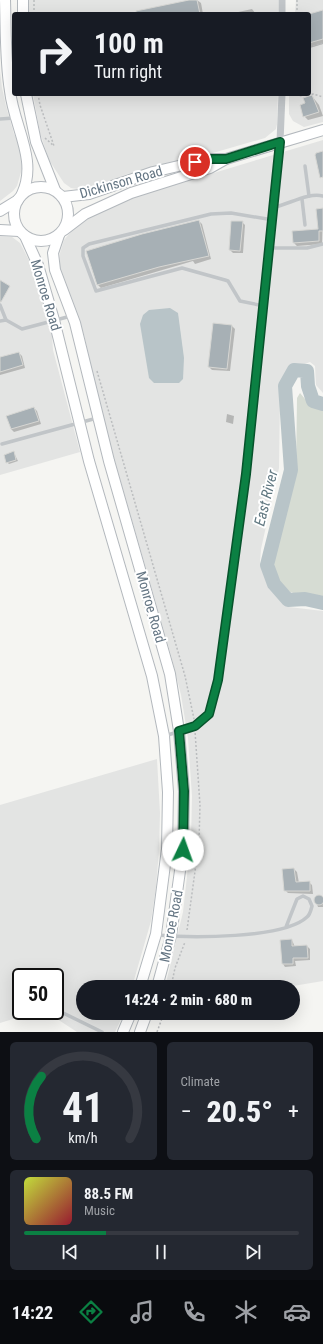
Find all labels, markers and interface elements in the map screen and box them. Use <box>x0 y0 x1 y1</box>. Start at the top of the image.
text: 100 m <box>94 27 164 60</box>
icon: right <box>28 28 80 80</box>
text: Turn right <box>94 61 162 82</box>
pin <box>178 145 212 179</box>
icon: arrive <box>184 151 206 173</box>
street label: Dickinson Road <box>78 163 164 201</box>
street label: Monroe Road <box>28 258 64 332</box>
water label: East River <box>250 468 282 528</box>
street label: Monroe Road <box>133 569 169 645</box>
position arrow <box>162 829 204 871</box>
street label: Monroe Road <box>156 888 186 964</box>
speed limit sign: 50 <box>12 968 64 1020</box>
text: 14:24 · 2 min · 680 m <box>124 991 252 1009</box>
text: Climate <box>181 1074 220 1089</box>
text: 41 <box>62 1083 104 1132</box>
text: 20.5° <box>207 1094 273 1129</box>
text: − <box>181 1099 192 1124</box>
text: + <box>288 1099 299 1124</box>
text: km/h <box>69 1130 98 1146</box>
text: 88.5 FM <box>84 1185 133 1203</box>
text: Music <box>84 1203 115 1218</box>
icon: previous <box>59 1241 81 1263</box>
icon: pause <box>150 1241 172 1263</box>
icon: next <box>242 1241 264 1263</box>
icon: directions <box>77 1298 105 1326</box>
icon: music <box>128 1298 156 1326</box>
icon: phone <box>180 1298 208 1326</box>
icon: climate <box>232 1298 260 1326</box>
icon: car <box>283 1298 311 1326</box>
text: 14:22 <box>12 1302 53 1323</box>

